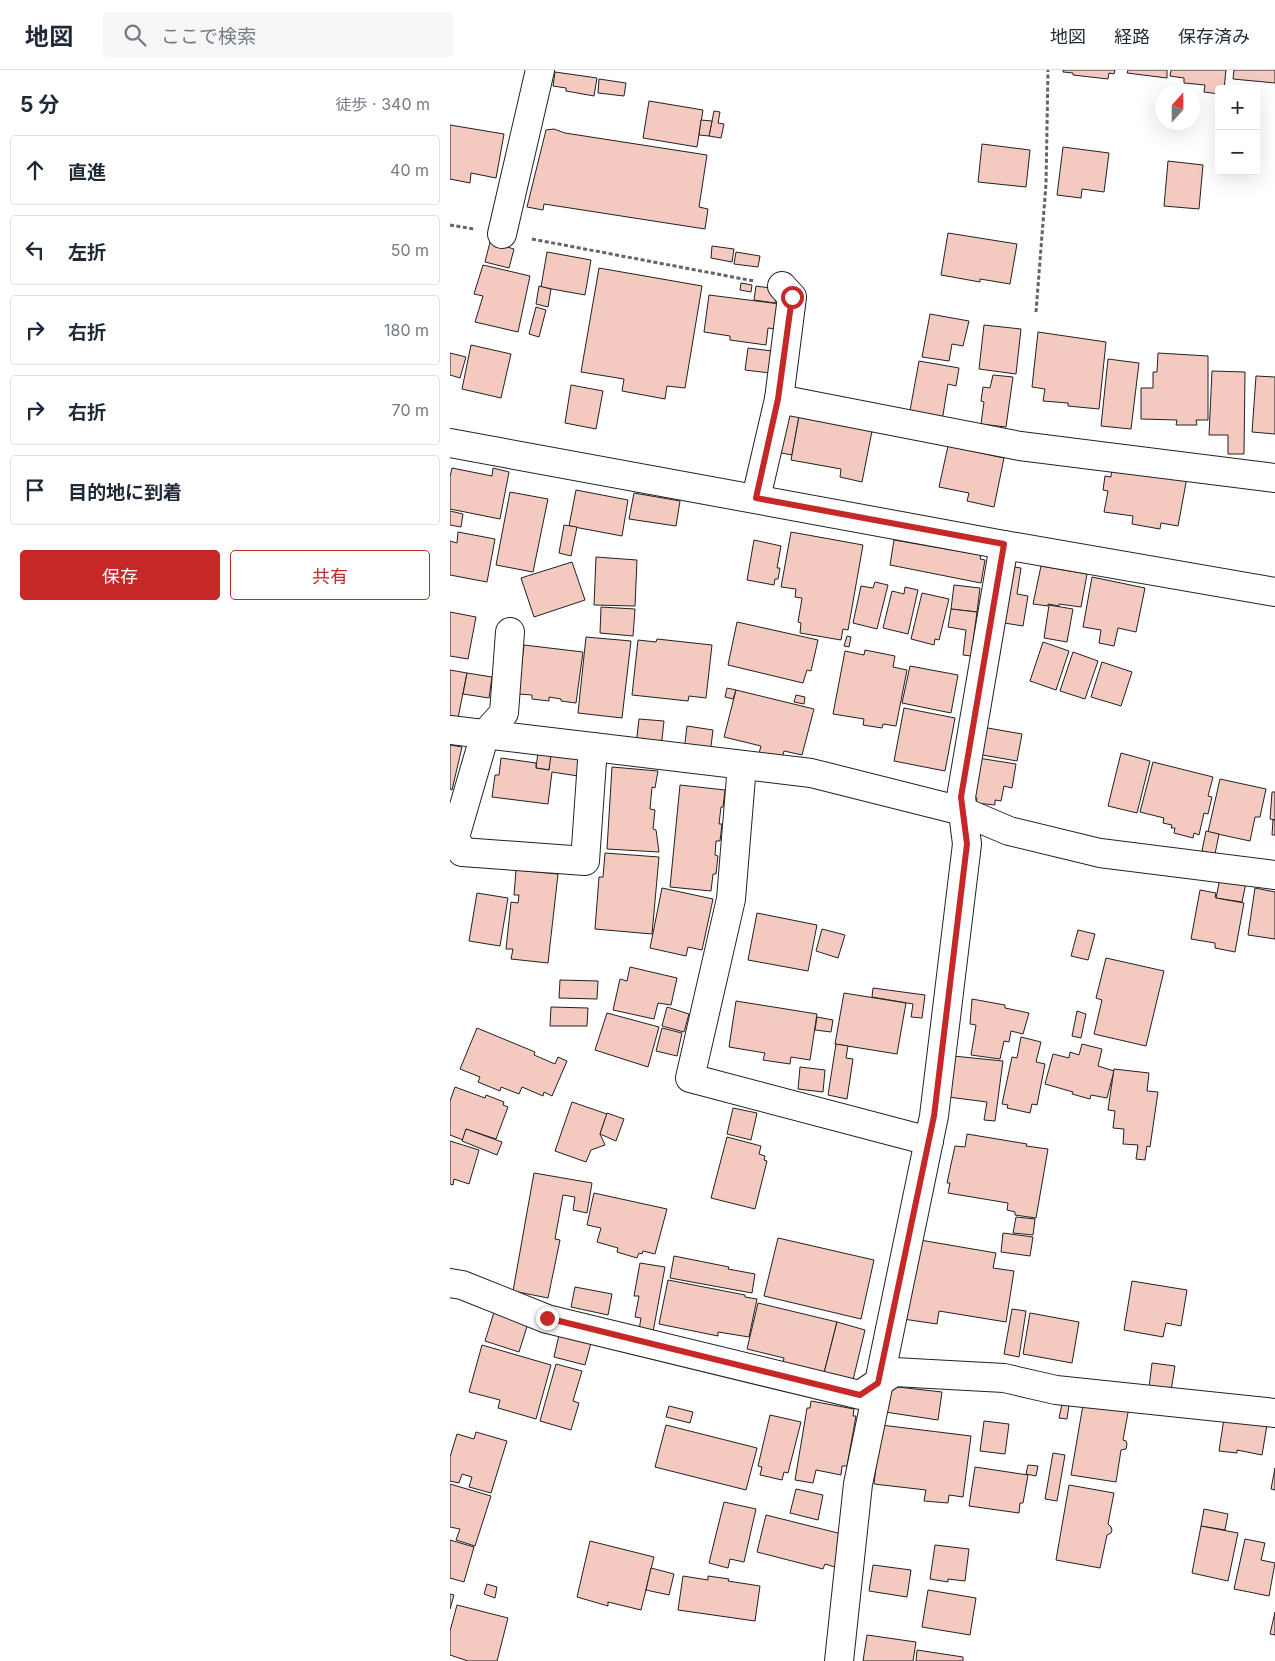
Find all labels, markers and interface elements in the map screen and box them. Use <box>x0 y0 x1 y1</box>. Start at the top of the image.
search box <box>103 12 453 57</box>
icon: search <box>121 21 149 49</box>
text: 地図 <box>25 22 73 51</box>
text: ここで検索 <box>161 25 256 48</box>
text: 地図 <box>1050 26 1086 47</box>
text: 経路 <box>1114 26 1150 47</box>
text: 保存済み <box>1178 26 1250 47</box>
north arrow <box>1155 85 1200 130</box>
map controls <box>1215 85 1260 175</box>
button: + <box>1215 85 1260 130</box>
text: 5 分 <box>20 92 59 117</box>
text: 徒歩 · 340 m <box>336 94 430 114</box>
button: − <box>1215 130 1260 175</box>
icon: ahead <box>21 156 49 184</box>
text: 40 m <box>390 160 429 180</box>
text: 直進 <box>68 161 106 184</box>
icon: left <box>21 236 49 264</box>
text: 50 m <box>391 240 429 260</box>
text: 左折 <box>68 241 106 264</box>
route start <box>781 286 804 309</box>
icon: right <box>21 316 49 344</box>
text: 180 m <box>384 320 429 340</box>
text: 右折 <box>68 321 106 344</box>
icon: right <box>21 396 49 424</box>
text: 70 m <box>392 400 429 420</box>
text: 右折 <box>68 401 106 424</box>
icon: arrive <box>21 476 49 504</box>
text: 目的地に到着 <box>68 481 182 504</box>
button: 保存 <box>20 550 220 600</box>
button: 共有 <box>230 550 430 600</box>
route end <box>536 1307 559 1330</box>

